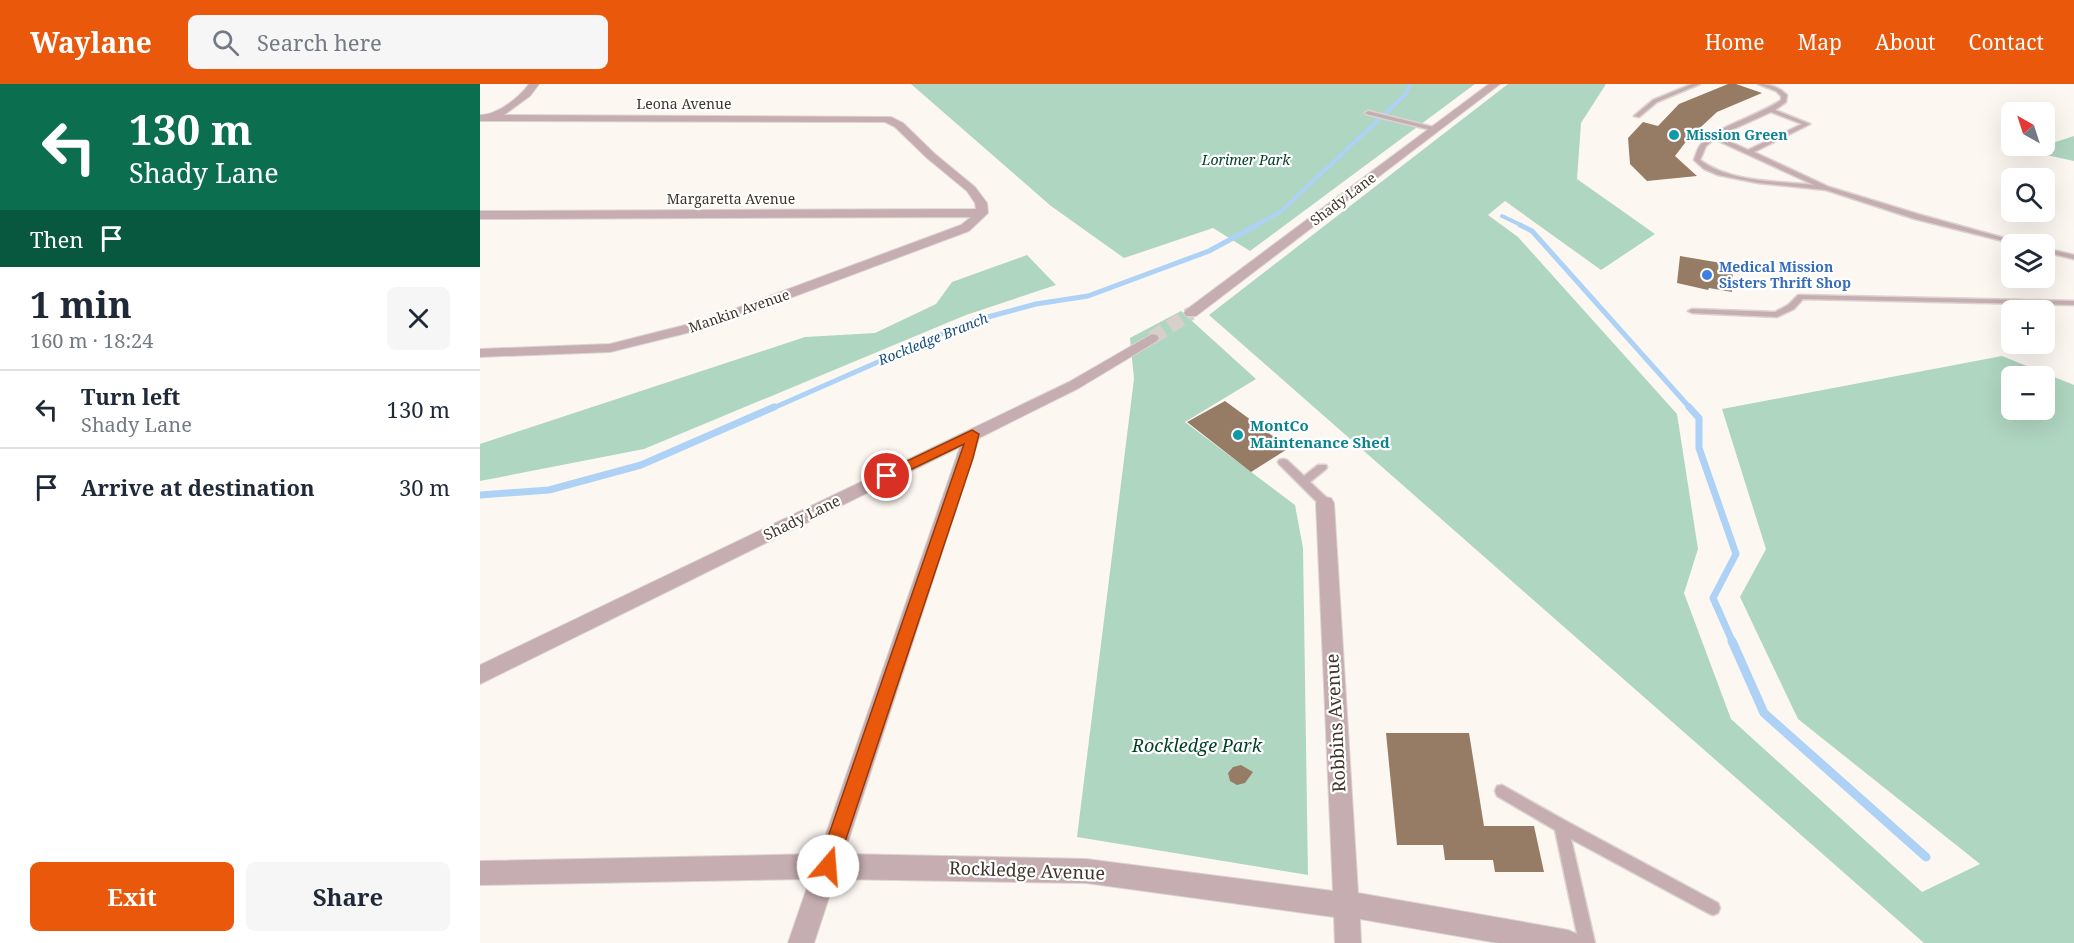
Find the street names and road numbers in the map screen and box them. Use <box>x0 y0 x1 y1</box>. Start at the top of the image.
street label: Leona Avenue <box>637 94 731 113</box>
street label: Shady Lane <box>1306 168 1379 230</box>
street label: Margaretta Avenue <box>667 189 795 208</box>
street label: Mankin Avenue <box>686 284 792 337</box>
street label: Shady Lane <box>760 490 843 544</box>
street label: Robbins Avenue <box>1319 653 1351 793</box>
street label: Rockledge Avenue <box>949 855 1105 885</box>

